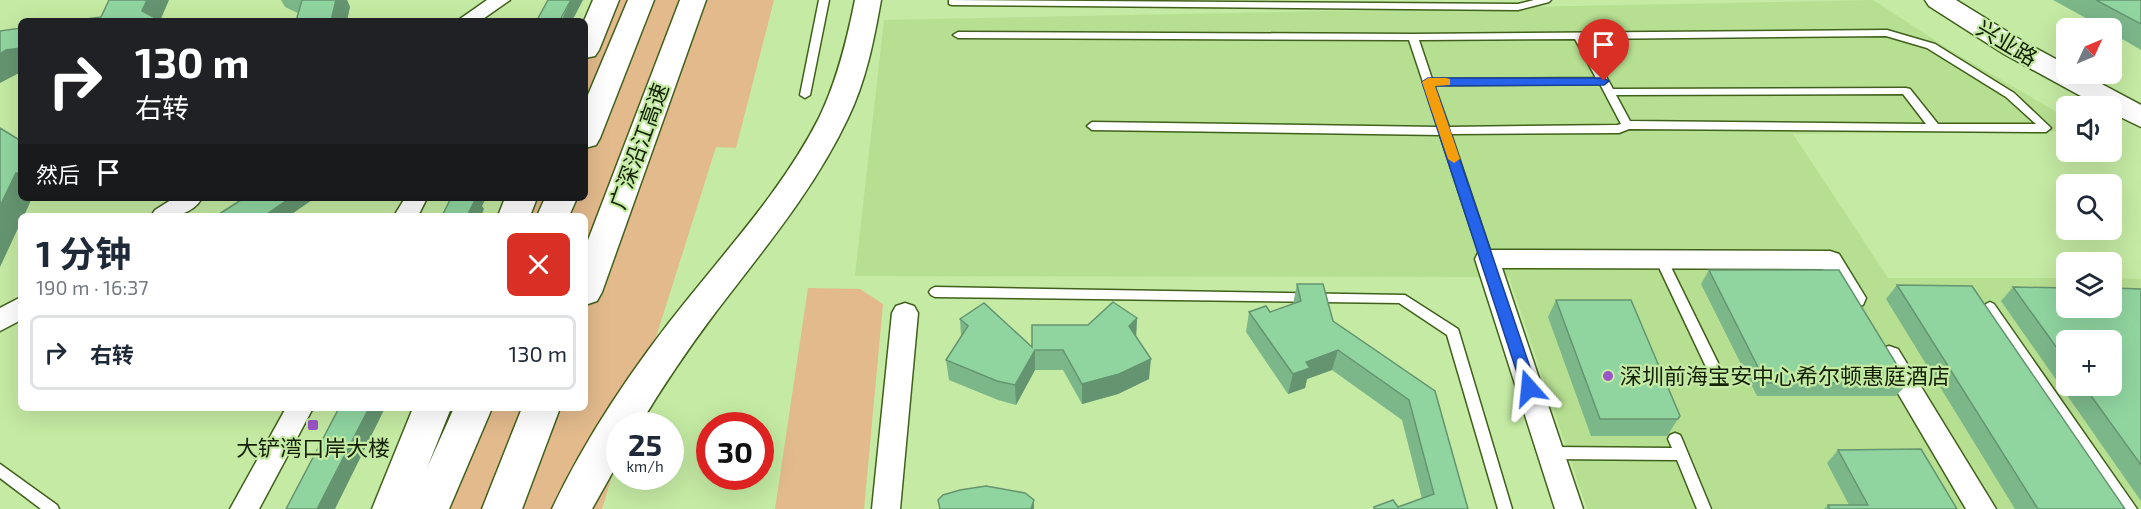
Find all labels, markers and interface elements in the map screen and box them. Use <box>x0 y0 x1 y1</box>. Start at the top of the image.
street label: 兴业路 <box>1973 14 2043 70</box>
north arrow <box>2056 18 2122 84</box>
map controls <box>2056 18 2122 396</box>
pin <box>1578 19 1629 81</box>
icon: arrive <box>1587 28 1620 61</box>
text: 130 m <box>135 36 250 86</box>
icon: right <box>36 42 114 120</box>
street label: 广深沿江高速 <box>603 79 673 212</box>
text: 右转 <box>135 91 189 123</box>
button: sound <box>2056 96 2122 162</box>
icon: arrive <box>92 156 125 189</box>
text: 然后 <box>36 161 80 187</box>
button: search <box>2056 174 2122 240</box>
text: 1 分钟 <box>36 231 131 274</box>
button: close <box>507 233 570 296</box>
button: layers <box>2056 252 2122 318</box>
text: 190 m · 16:37 <box>36 275 149 299</box>
button: + <box>2056 330 2122 396</box>
icon: right <box>39 336 72 369</box>
text: 130 m <box>509 340 567 366</box>
text: 右转 <box>90 341 134 367</box>
position arrow <box>1497 356 1561 420</box>
place label: 深圳前海宝安中心希尔顿惠庭酒店 <box>1620 362 1950 388</box>
marker: 深圳前海宝安中心希尔顿惠庭酒店 <box>1601 369 1615 383</box>
speed limit sign: 30 <box>696 412 774 490</box>
marker: 大铲湾口岸大楼 <box>306 418 320 432</box>
text: 25 <box>628 426 662 462</box>
place label: 大铲湾口岸大楼 <box>236 434 390 460</box>
text: km/h <box>626 457 664 475</box>

